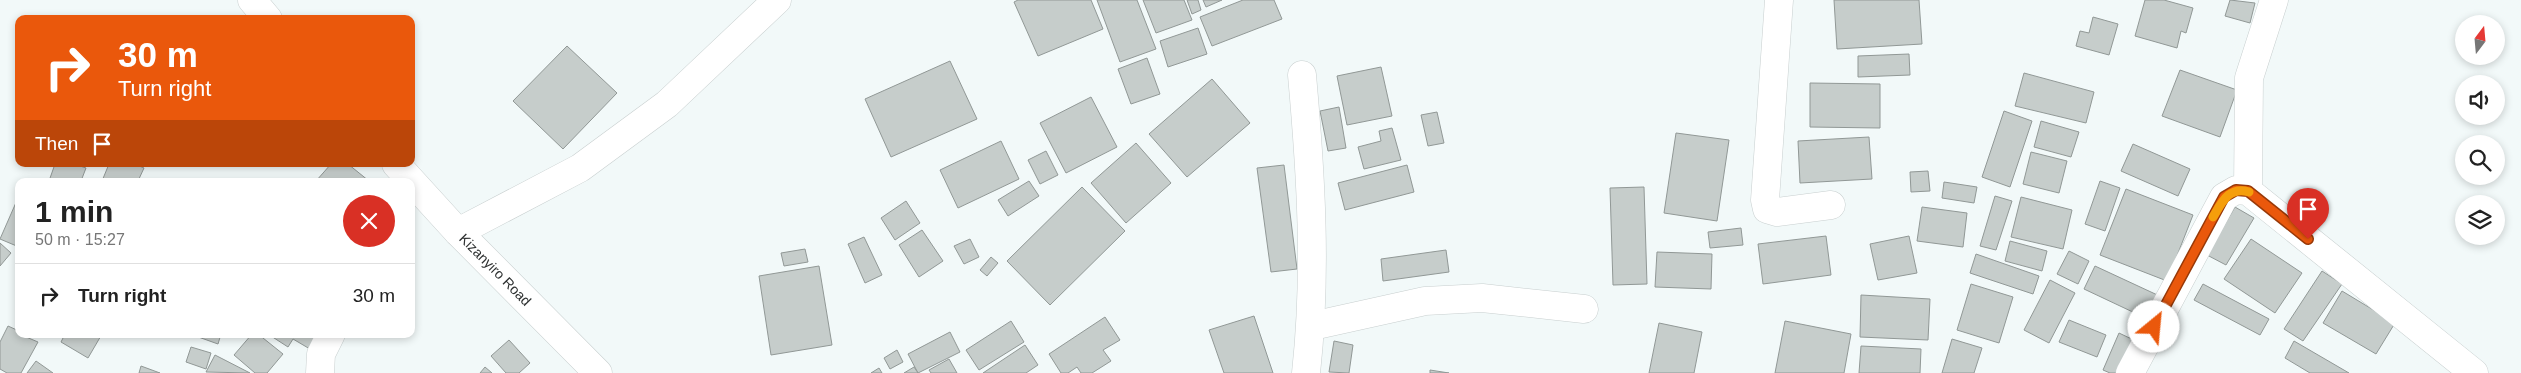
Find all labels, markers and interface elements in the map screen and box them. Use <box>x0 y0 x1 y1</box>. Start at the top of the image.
north arrow <box>2455 15 2505 65</box>
map controls <box>2455 15 2505 245</box>
icon: right <box>35 35 100 100</box>
text: 30 m <box>118 35 198 74</box>
button: sound <box>2455 75 2505 125</box>
text: Turn right <box>118 76 211 101</box>
icon: arrive <box>88 130 116 158</box>
text: Then <box>35 133 78 154</box>
button: search <box>2455 135 2505 185</box>
pin <box>2287 188 2329 239</box>
text: 1 min <box>35 195 113 228</box>
button: close <box>343 195 395 247</box>
icon: arrive <box>2294 195 2322 223</box>
button: layers <box>2455 195 2505 245</box>
street label: Kizanyiro Road <box>456 230 534 309</box>
text: 50 m · 15:27 <box>35 231 125 248</box>
icon: right <box>35 282 63 310</box>
text: Turn right <box>78 285 166 306</box>
text: 30 m <box>353 285 395 306</box>
position arrow <box>2127 300 2179 352</box>

